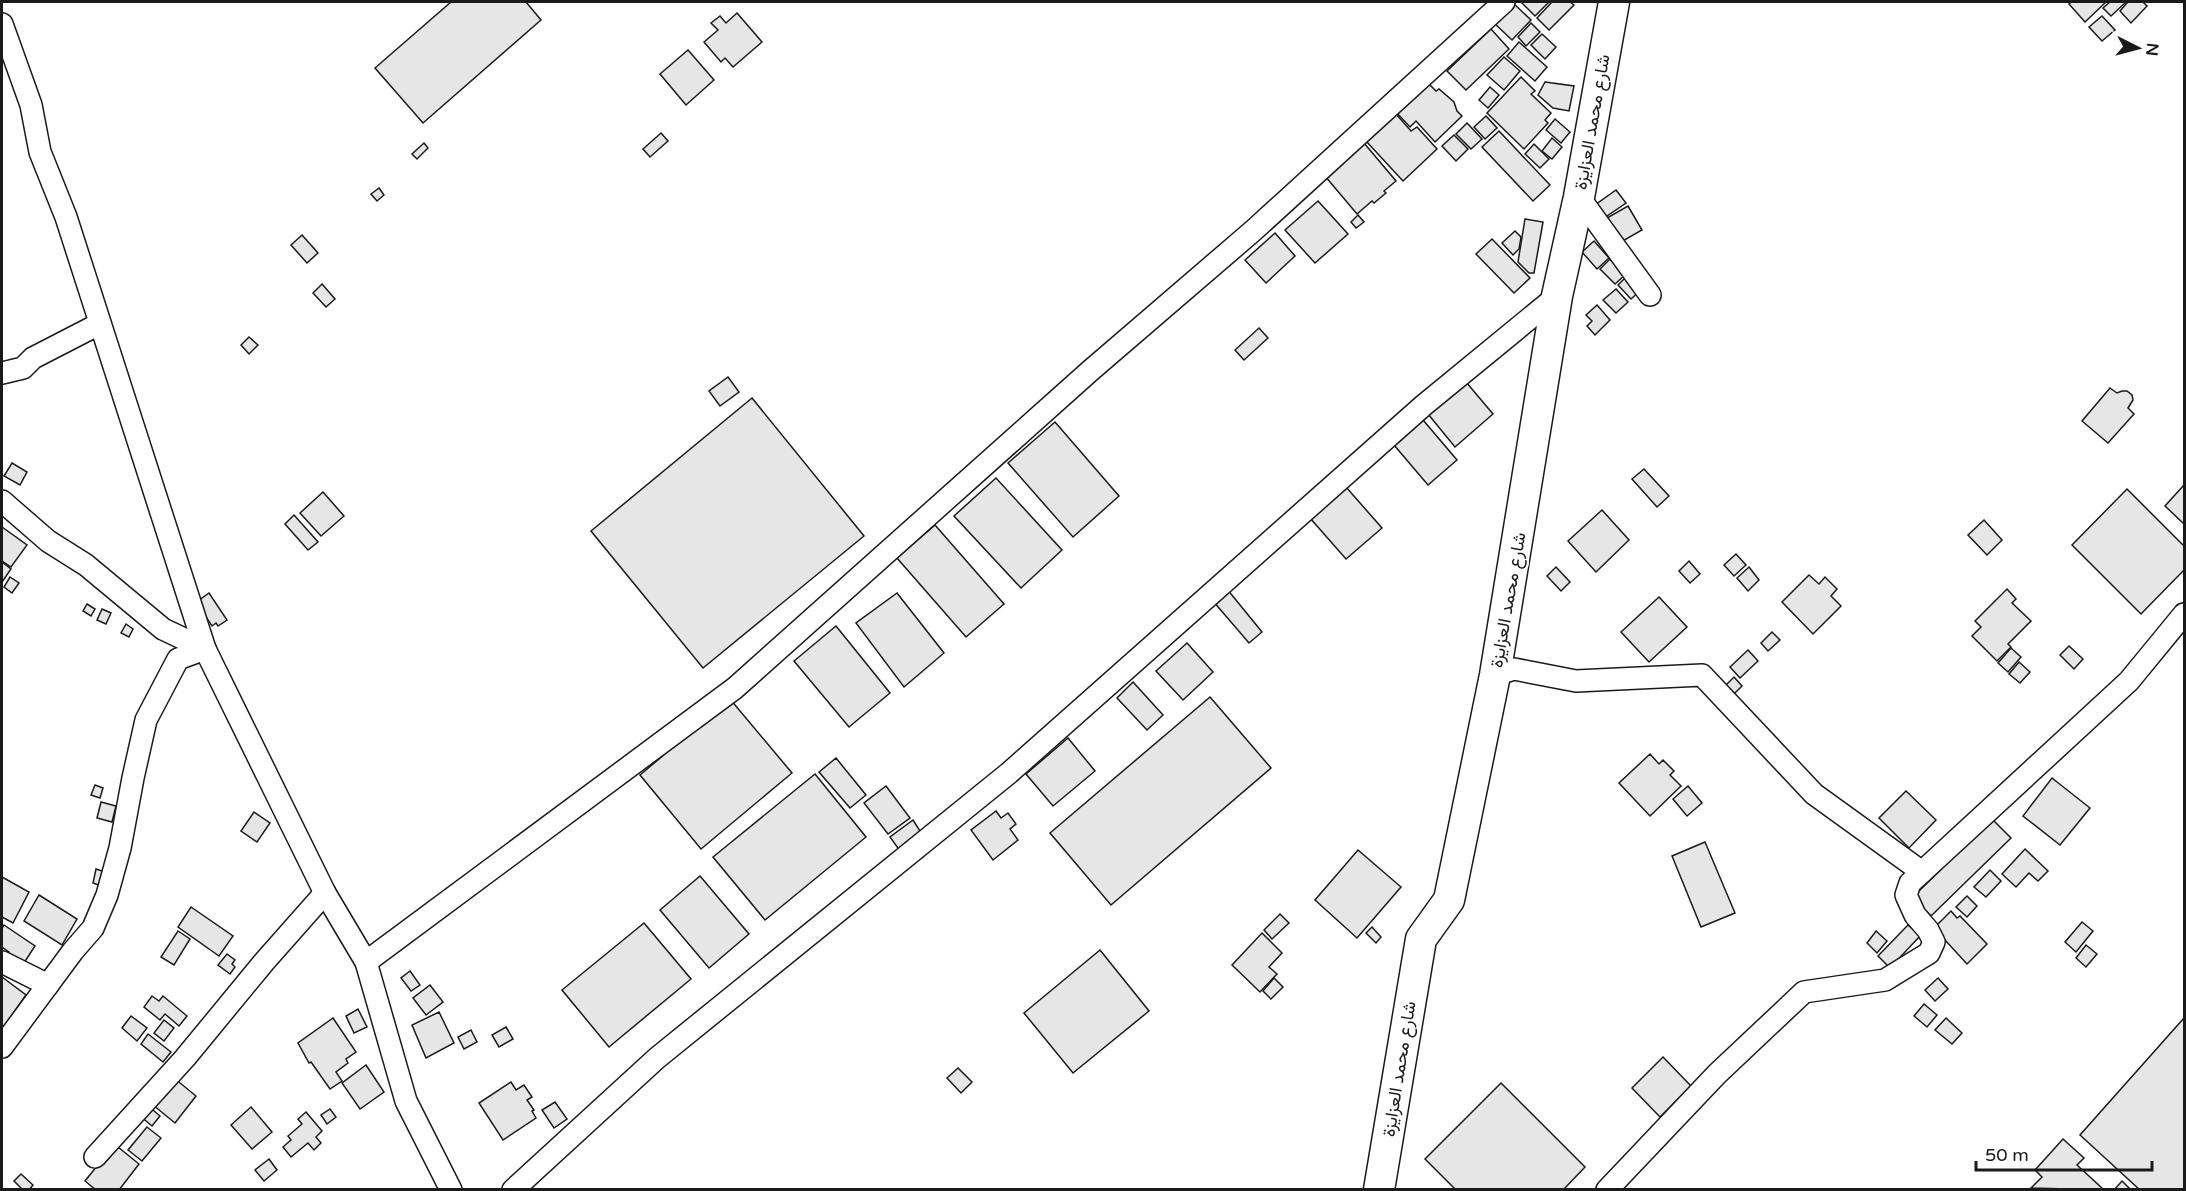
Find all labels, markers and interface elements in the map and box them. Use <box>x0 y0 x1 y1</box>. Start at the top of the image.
north arrow <box>2108 18 2168 78</box>
text: N <box>2141 42 2163 57</box>
street label: شارع محمد العزايزة <box>1569 53 1616 192</box>
street label: شارع محمد العزايزة <box>1485 531 1532 670</box>
street label: شارع محمد العزايزة <box>1377 1000 1422 1139</box>
scale bar <box>1976 1134 2152 1172</box>
text: 50 m <box>1985 1144 2029 1166</box>

